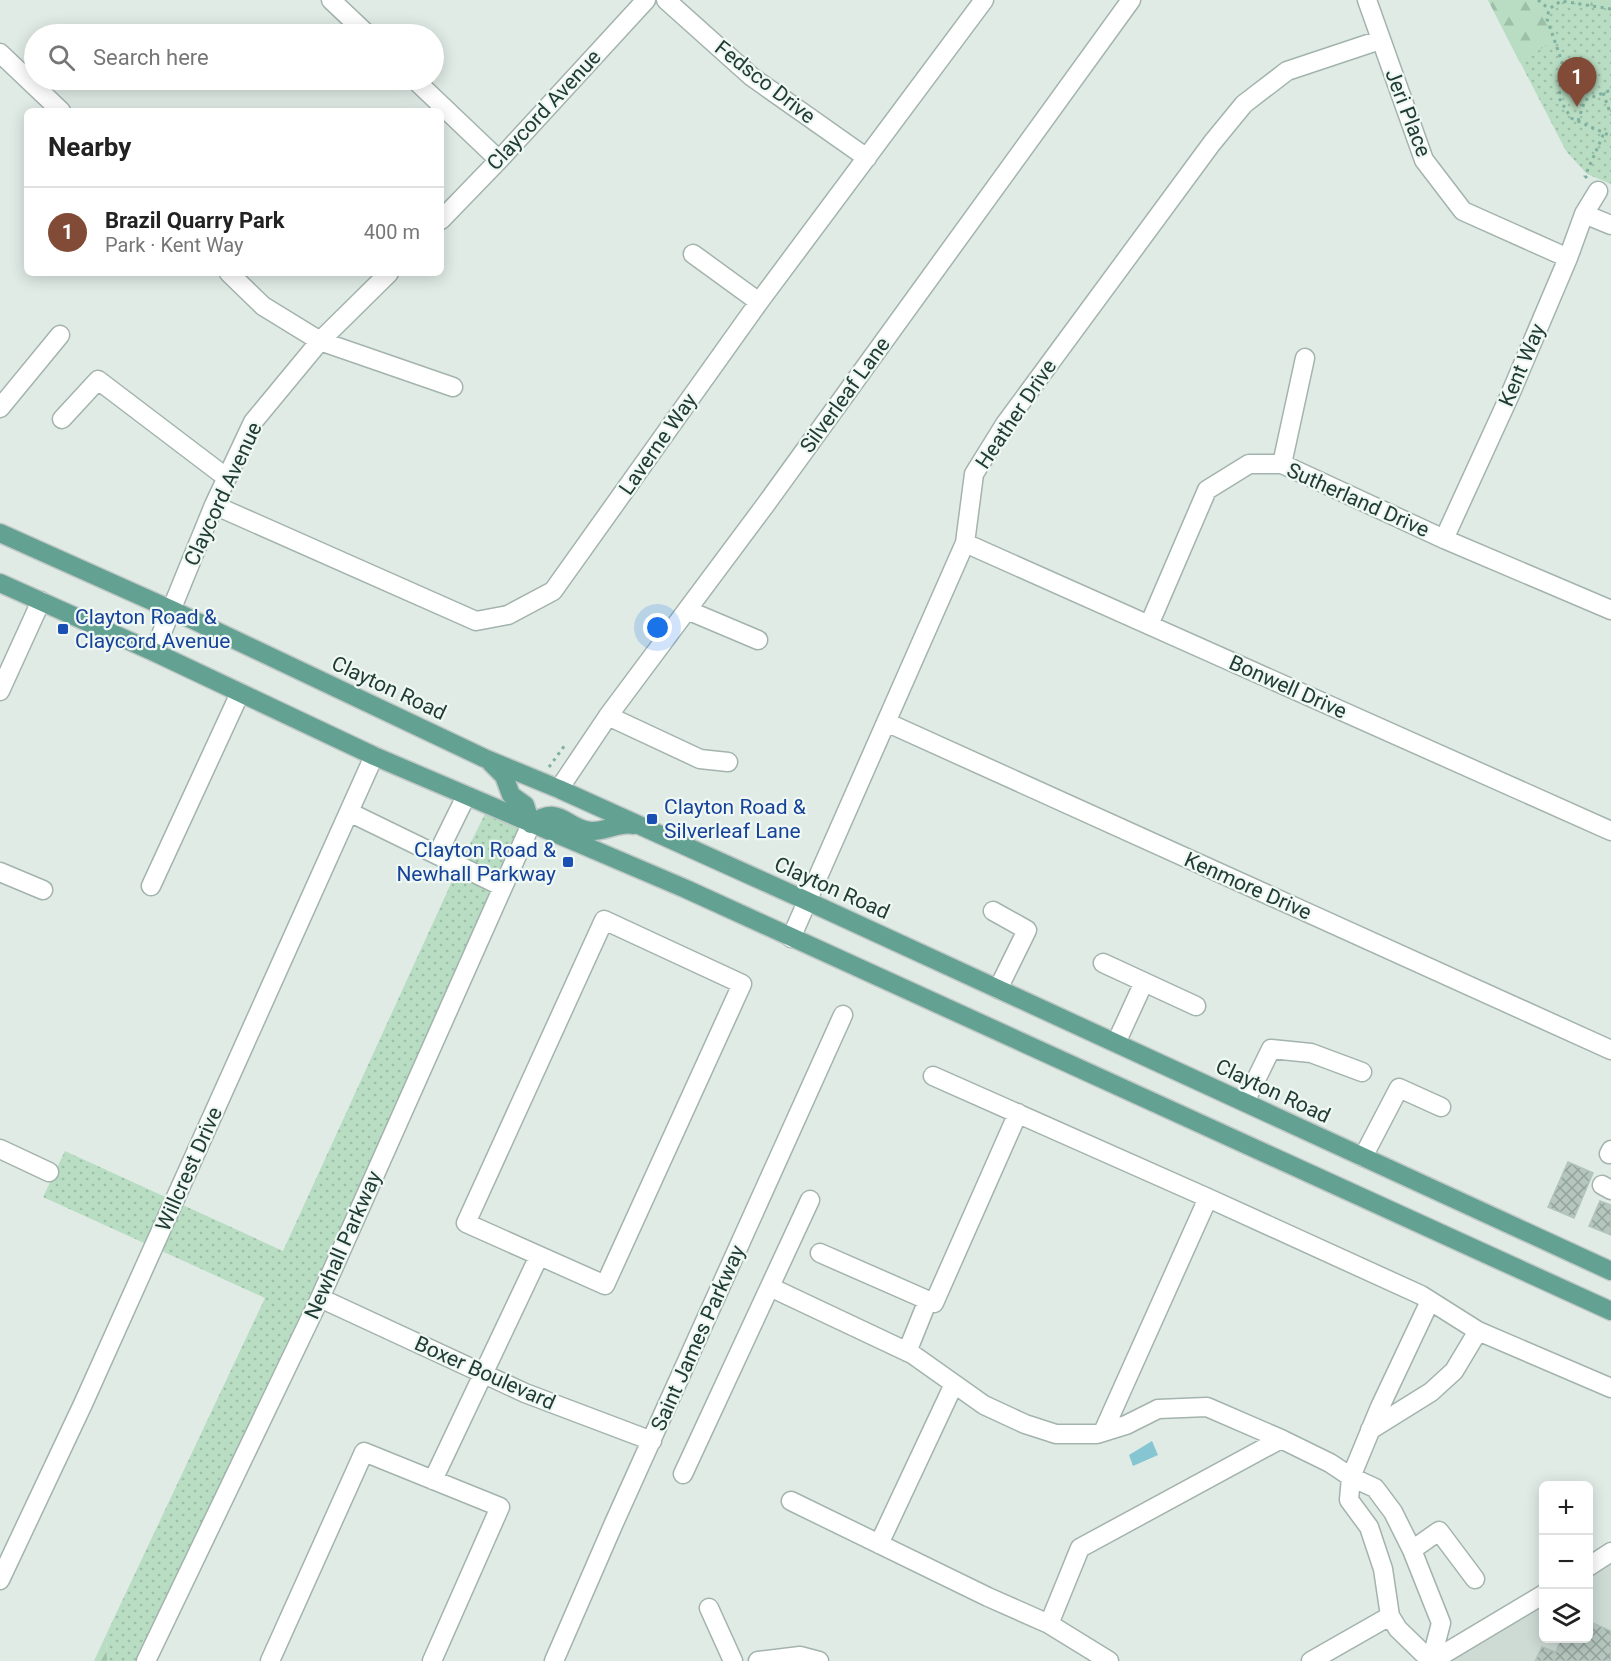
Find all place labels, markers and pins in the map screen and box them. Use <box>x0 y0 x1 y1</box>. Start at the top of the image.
pin: 1 <box>1558 57 1596 107</box>
place label: Clayton Road & Claycord Avenue <box>75 605 230 653</box>
marker: Clayton Road & Claycord Avenue <box>56 622 70 636</box>
place label: Clayton Road & Silverleaf Lane <box>664 795 806 843</box>
marker: Clayton Road & Silverleaf Lane <box>645 812 659 826</box>
place label: Clayton Road & Newhall Parkway <box>396 838 556 886</box>
marker: Clayton Road & Newhall Parkway <box>561 855 575 869</box>

